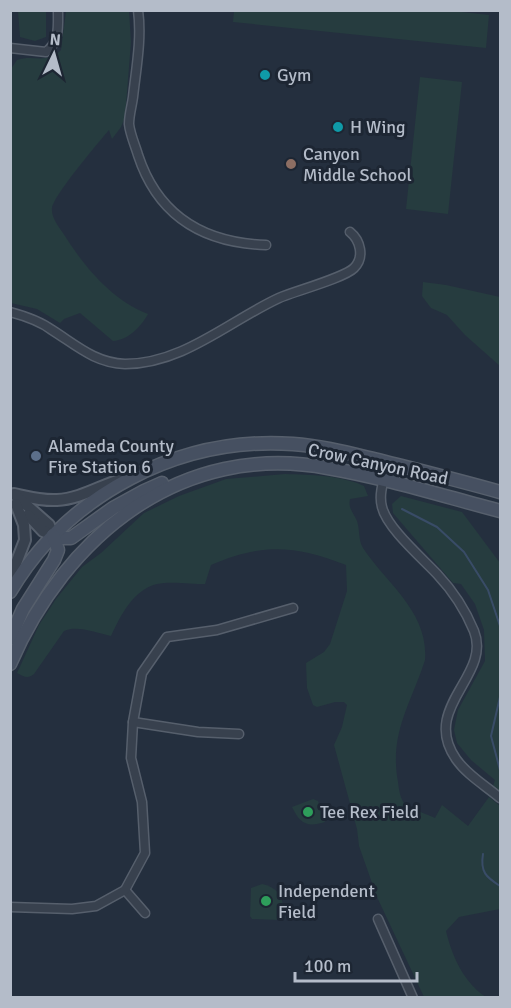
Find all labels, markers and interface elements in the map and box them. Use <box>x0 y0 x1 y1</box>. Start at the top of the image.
north arrow <box>24 24 84 84</box>
text: N <box>49 30 62 51</box>
place label: Gym <box>277 64 311 86</box>
marker: Gym <box>258 68 272 82</box>
place label: H Wing <box>350 116 406 138</box>
marker: H Wing <box>331 120 345 134</box>
place label: Canyon Middle School <box>303 143 412 186</box>
marker: Canyon Middle School <box>284 157 298 171</box>
place label: Alameda County Fire Station 6 <box>48 435 174 478</box>
street label: Crow Canyon Road <box>306 438 450 490</box>
marker: Alameda County Fire Station 6 <box>29 449 43 463</box>
place label: Tee Rex Field <box>320 801 419 823</box>
marker: Tee Rex Field <box>301 805 315 819</box>
place label: Independent Field <box>278 880 375 923</box>
marker: Independent Field <box>259 894 273 908</box>
scale bar <box>295 945 416 983</box>
text: 100 m <box>304 955 351 977</box>

